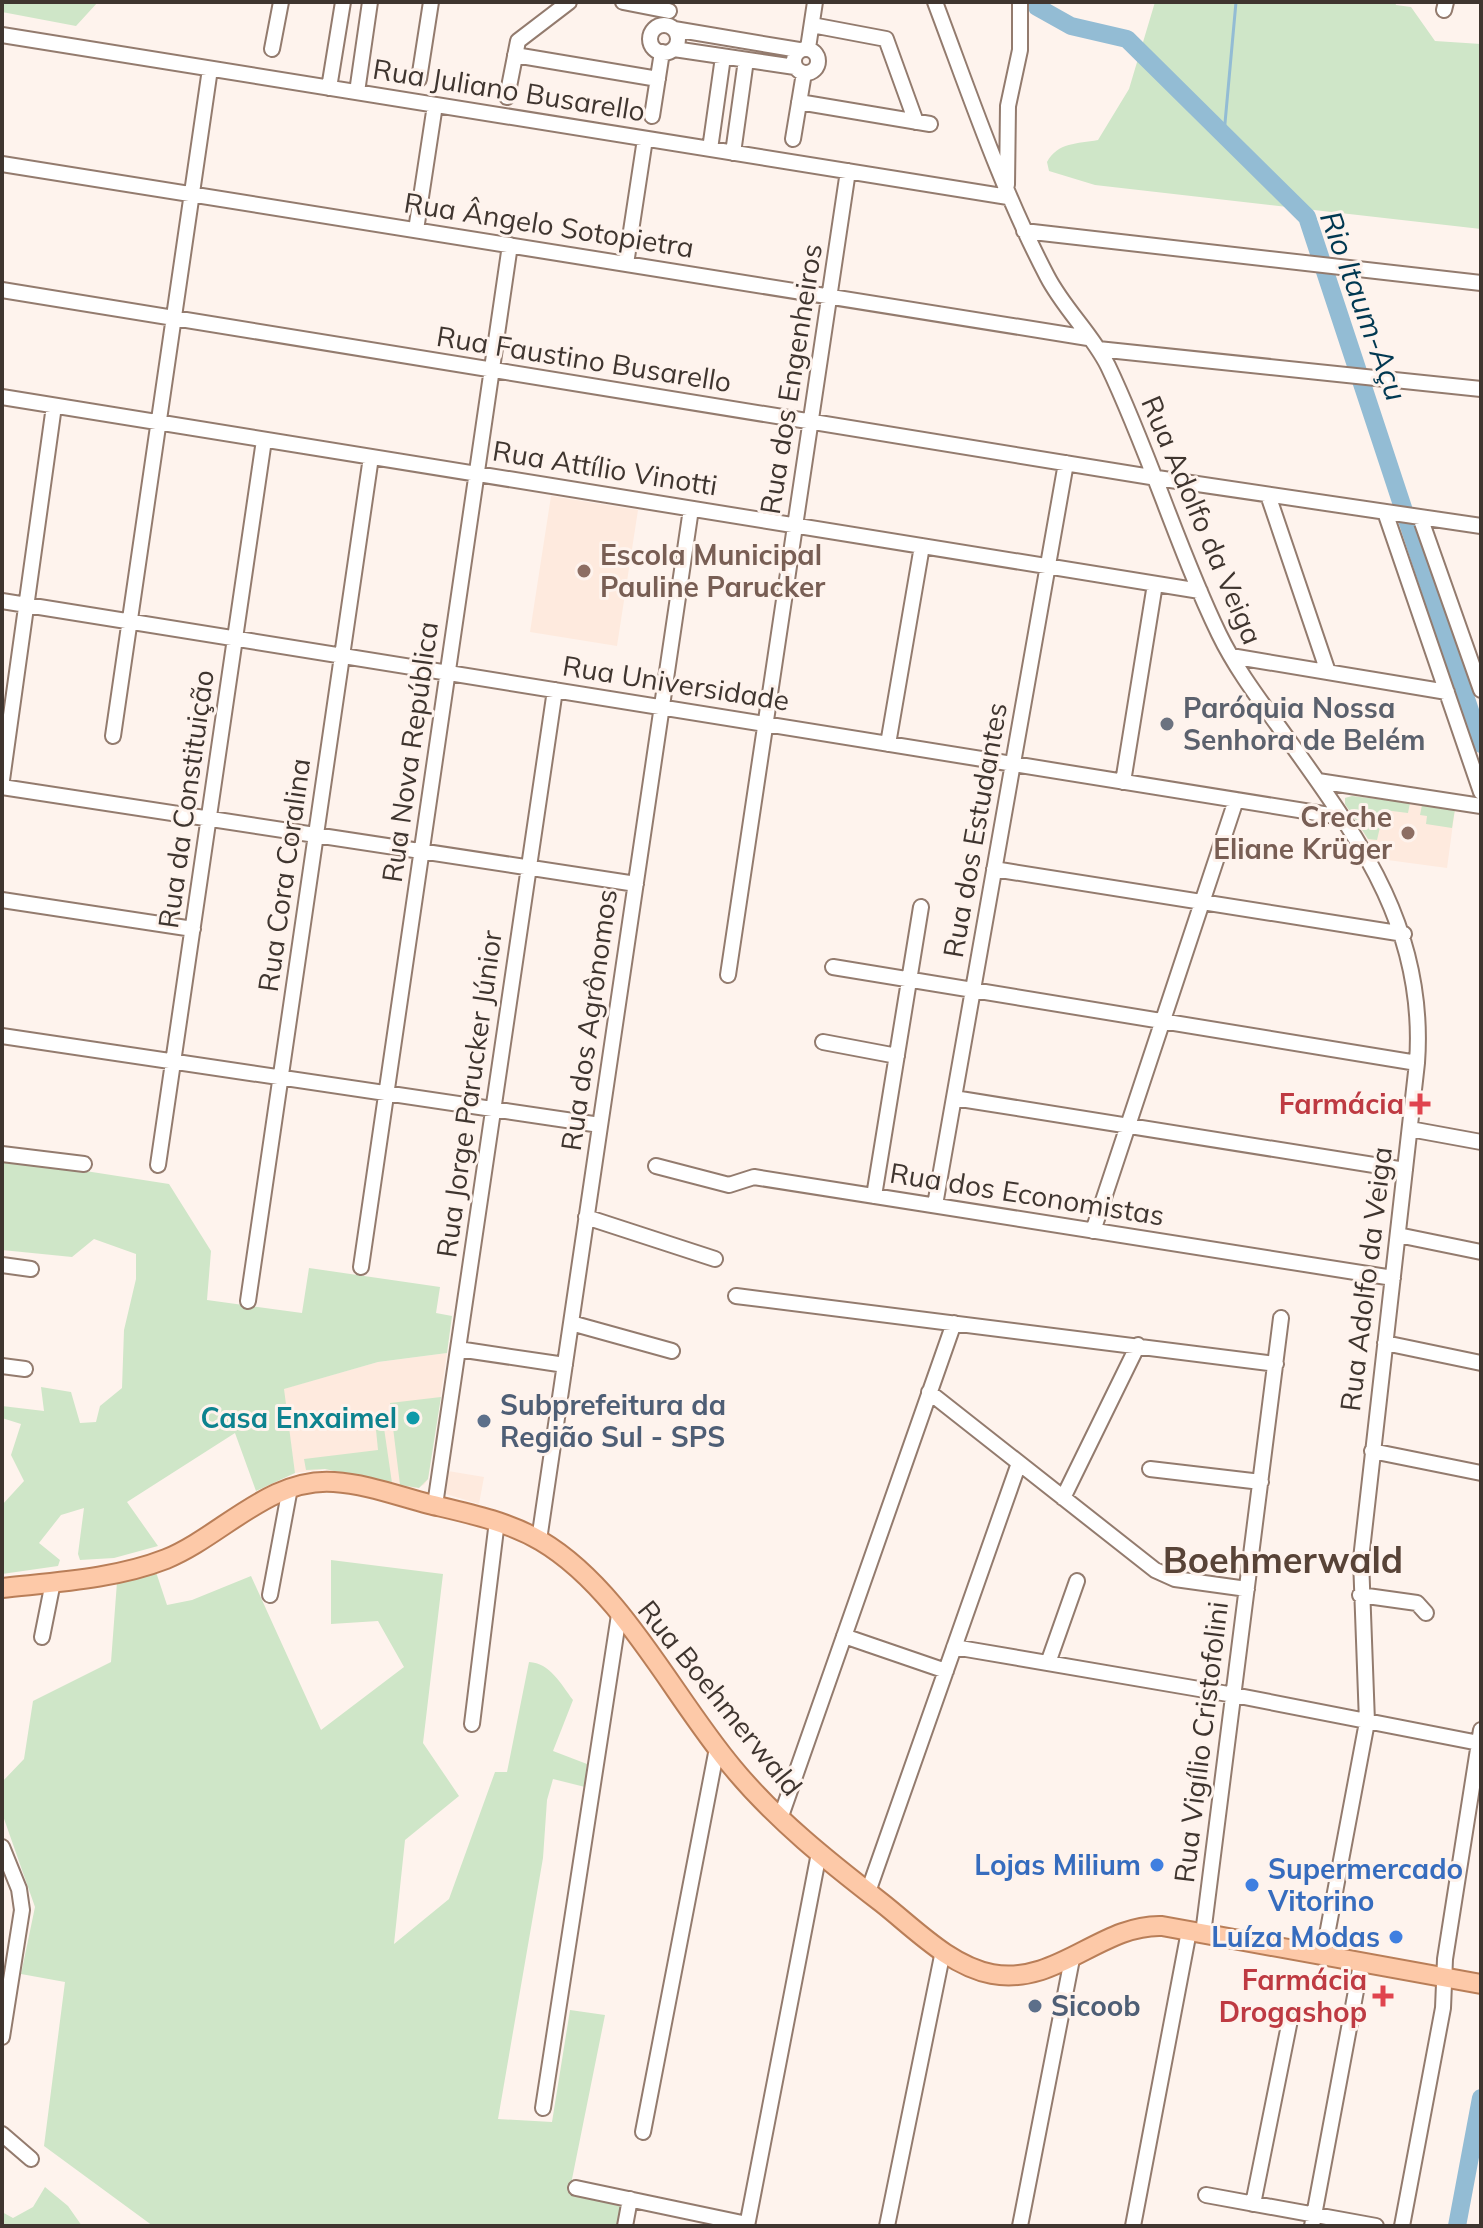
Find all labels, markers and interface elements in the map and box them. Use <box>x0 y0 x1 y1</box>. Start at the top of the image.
street label: Rua Juliano Busarello <box>370 51 648 128</box>
street label: Rua Ângelo Sotopietra <box>402 184 696 265</box>
water label: Rio Itaum-Açu <box>1312 206 1416 406</box>
street label: Rua dos Engenheiros <box>752 241 829 517</box>
street label: Rua Faustino Busarello <box>434 318 734 399</box>
street label: Rua Adolfo da Veiga <box>1134 390 1271 649</box>
street label: Rua Attílio Vinotti <box>490 432 720 503</box>
place label: Escola Municipal Pauline Parucker <box>600 537 825 604</box>
marker: Escola Municipal Pauline Parucker <box>575 562 593 580</box>
street label: Rua Nova República <box>374 619 445 885</box>
street label: Rua Universidade <box>560 647 792 718</box>
street label: Rua da Constituição <box>150 667 221 930</box>
place label: Paróquia Nossa Senhora de Belém <box>1183 690 1426 757</box>
street label: Rua dos Estudantes <box>935 700 1014 960</box>
marker: Paróquia Nossa Senhora de Belém <box>1158 715 1176 733</box>
street label: Rua Cora Coralina <box>250 756 317 994</box>
place label: Creche Eliane Krüger <box>1213 799 1392 866</box>
marker: Creche Eliane Krüger <box>1399 824 1417 842</box>
street label: Rua dos Agrônomos <box>553 887 624 1153</box>
street label: Rua Jorge Parucker Júnior <box>428 927 509 1260</box>
place label: Farmácia <box>1279 1086 1404 1121</box>
marker: Farmácia <box>1411 1095 1429 1113</box>
street label: Rua Adolfo da Veiga <box>1332 1145 1399 1413</box>
street label: Rua dos Economistas <box>887 1155 1167 1232</box>
place label: Subprefeitura da Região Sul - SPS <box>500 1387 726 1454</box>
place label: Casa Enxaimel <box>201 1400 397 1435</box>
marker: Casa Enxaimel <box>404 1409 422 1427</box>
marker: Subprefeitura da Região Sul - SPS <box>475 1412 493 1430</box>
district label: Boehmerwald <box>1163 1537 1403 1582</box>
street label: Rua Boehmerwald <box>631 1593 810 1803</box>
street label: Rua Vigílio Cristofolini <box>1166 1599 1235 1885</box>
place label: Lojas Milium <box>974 1847 1141 1882</box>
place label: Supermercado Vitorino <box>1267 1851 1463 1918</box>
marker: Lojas Milium <box>1148 1856 1166 1874</box>
marker: Supermercado Vitorino <box>1243 1876 1261 1894</box>
place label: Luíza Modas <box>1211 1919 1380 1954</box>
marker: Luíza Modas <box>1387 1928 1405 1946</box>
place label: Farmácia Drogashop <box>1219 1962 1367 2029</box>
marker: Farmácia Drogashop <box>1374 1987 1392 2005</box>
place label: Sicoob <box>1051 1988 1141 2023</box>
marker: Sicoob <box>1026 1997 1044 2015</box>

